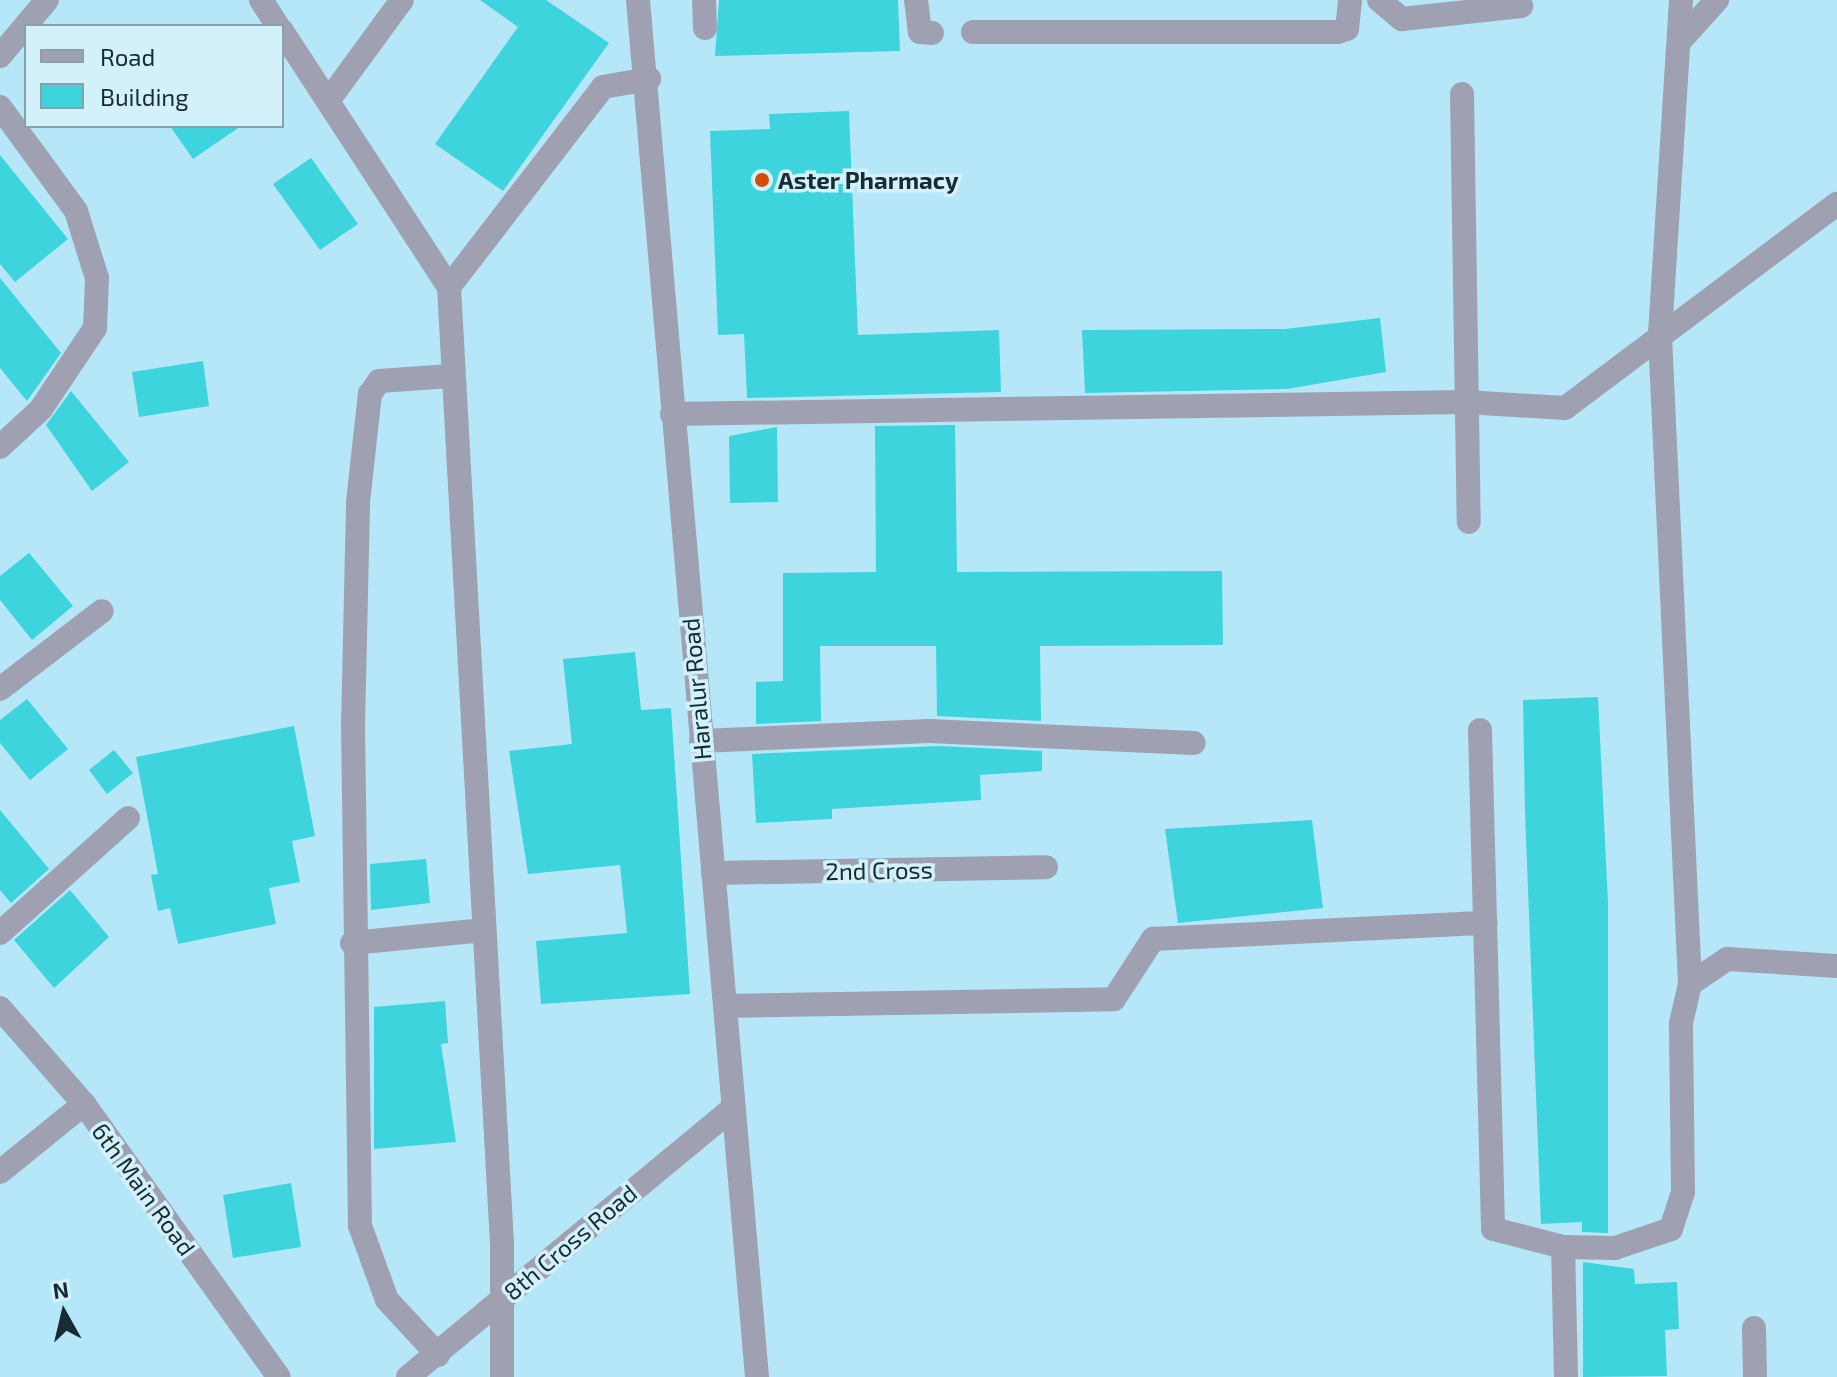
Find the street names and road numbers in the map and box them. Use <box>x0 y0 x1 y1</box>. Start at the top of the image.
street label: Haralur Road <box>675 616 717 762</box>
street label: 2nd Cross <box>825 855 933 885</box>
street label: 6th Main Road <box>86 1117 202 1261</box>
street label: 8th Cross Road <box>498 1178 642 1306</box>

